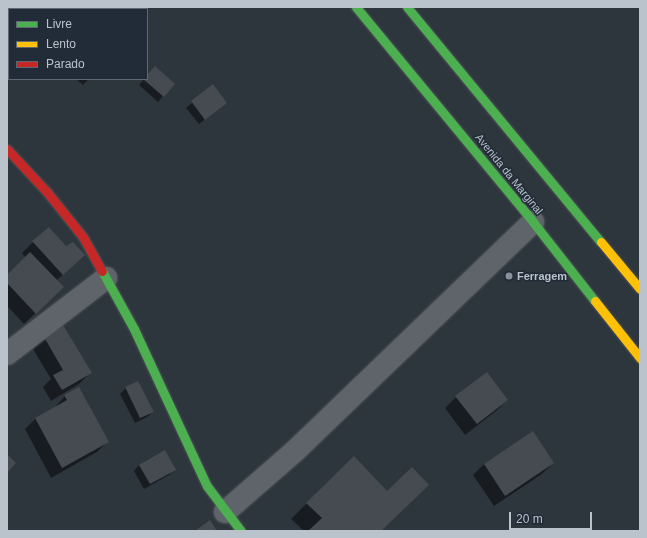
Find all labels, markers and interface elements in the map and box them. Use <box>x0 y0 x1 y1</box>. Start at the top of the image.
legend <box>8 8 148 80</box>
text: Livre <box>46 17 72 31</box>
text: Lento <box>46 37 76 51</box>
text: Parado <box>46 57 85 71</box>
street label: Avenida da Marginal <box>472 131 546 217</box>
place label: Ferragem <box>517 269 567 283</box>
marker: Ferragem <box>504 271 514 281</box>
scale bar <box>511 504 594 530</box>
text: 20 m <box>516 512 543 526</box>

